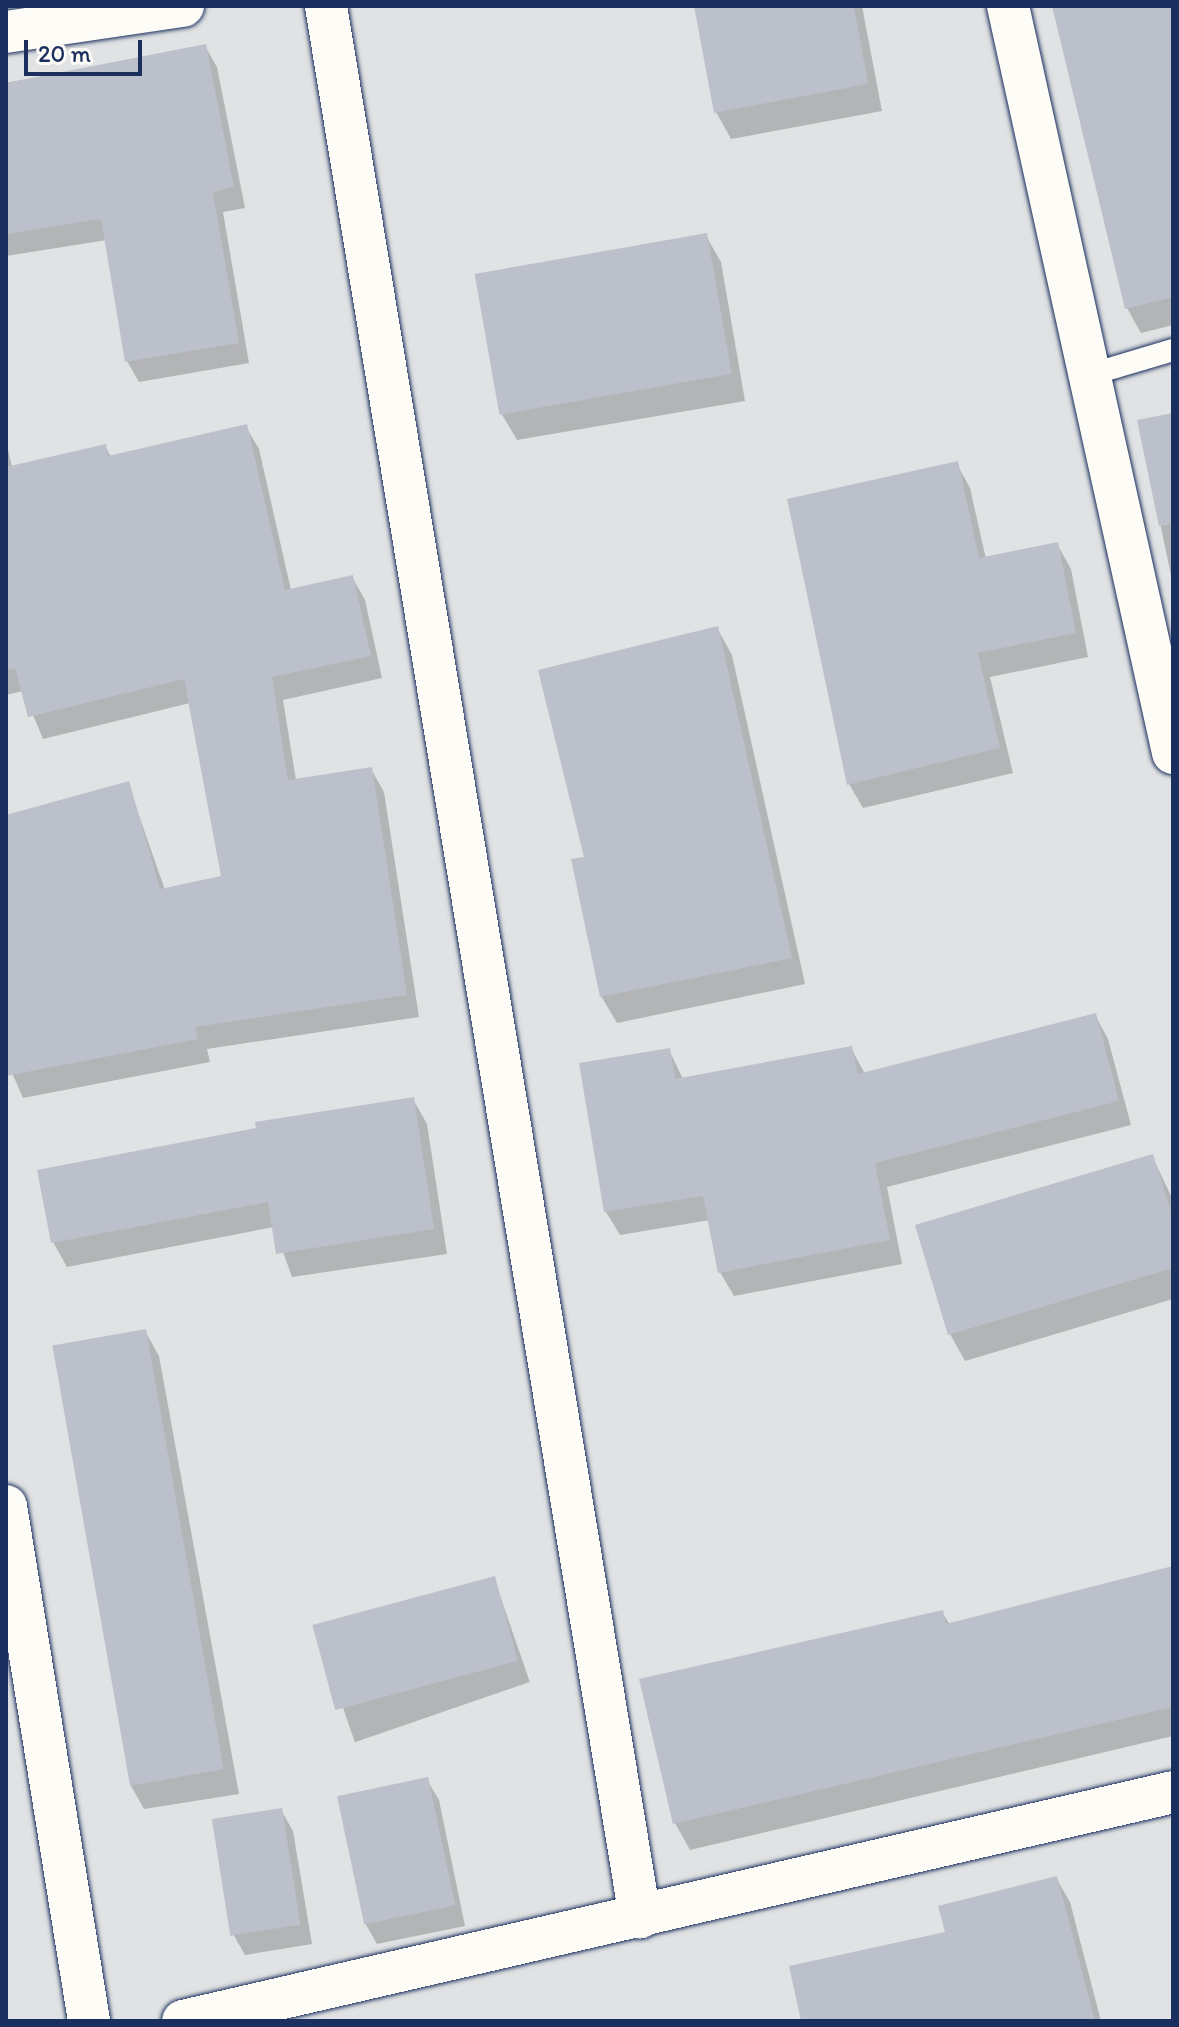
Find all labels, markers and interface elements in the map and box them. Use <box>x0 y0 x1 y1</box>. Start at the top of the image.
scale bar <box>28 24 146 74</box>
text: 20 m <box>38 39 91 68</box>

